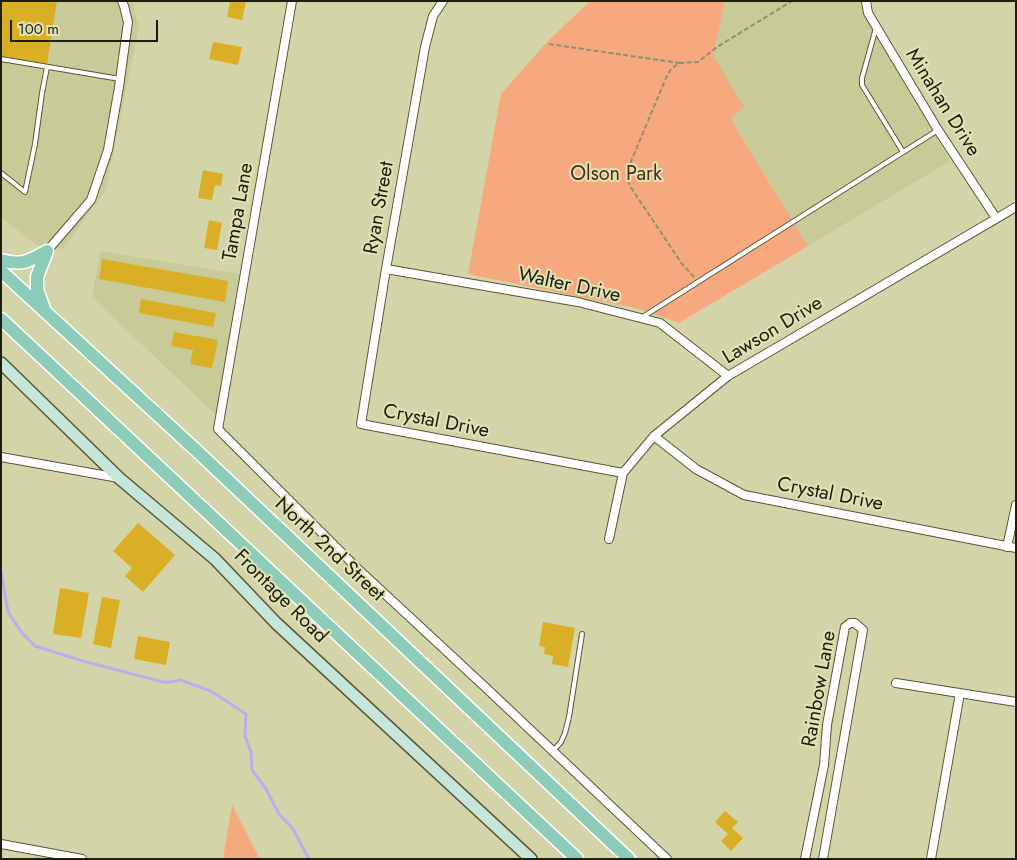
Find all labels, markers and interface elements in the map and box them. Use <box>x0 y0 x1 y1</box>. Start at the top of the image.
scale bar <box>12 10 160 42</box>
text: 100 m <box>18 18 59 40</box>
street label: Minahan Drive <box>899 45 985 161</box>
street label: Ryan Street <box>360 160 400 256</box>
street label: Tampa Lane <box>219 161 259 263</box>
park label: Olson Park <box>570 163 662 187</box>
street label: Walter Drive <box>515 263 623 309</box>
street label: Lawson Drive <box>719 292 827 370</box>
street label: Crystal Drive <box>381 400 491 444</box>
street label: Crystal Drive <box>775 473 885 517</box>
street label: North 2nd Street <box>269 493 389 607</box>
street label: Frontage Road <box>228 545 332 649</box>
street label: Rainbow Lane <box>798 629 842 749</box>

